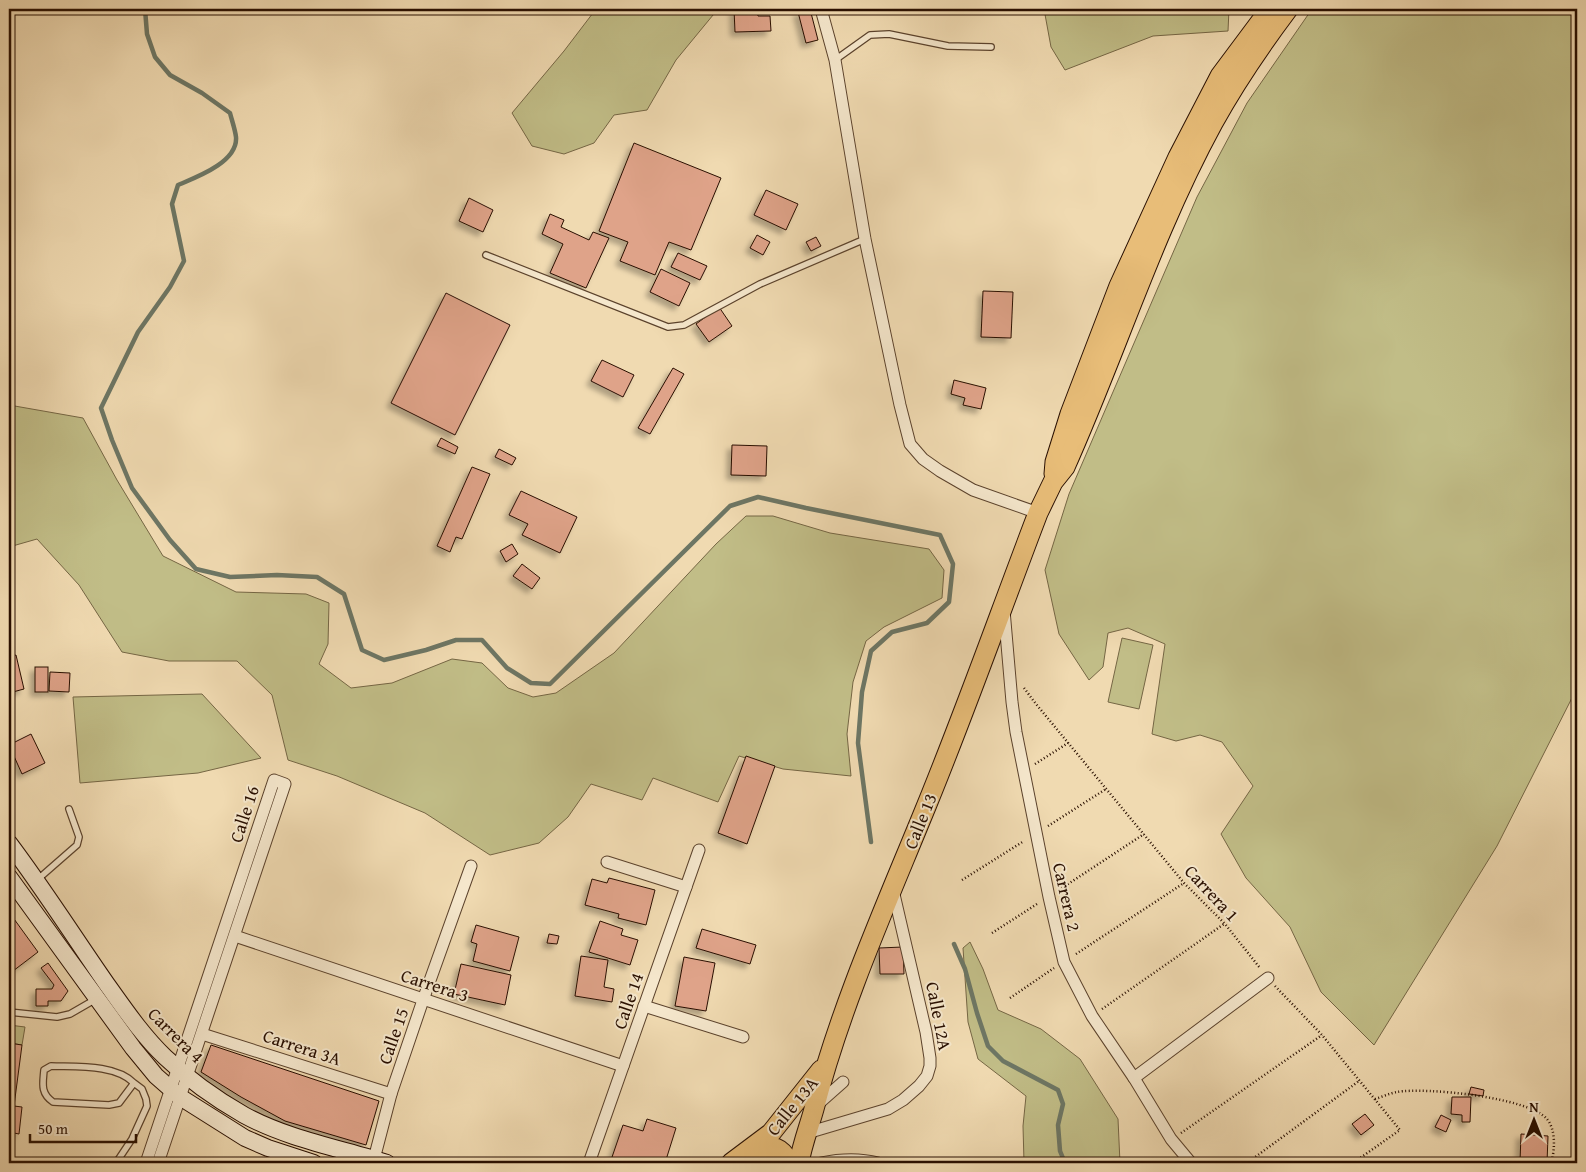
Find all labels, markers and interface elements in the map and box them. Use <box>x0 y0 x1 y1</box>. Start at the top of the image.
street label: Calle 16 <box>222 782 266 846</box>
street label: Calle 13 <box>897 789 943 853</box>
street label: Carrera 1 <box>1178 858 1246 928</box>
street label: Carrera 2 <box>1046 860 1088 934</box>
street label: Carrera 3 <box>398 961 472 1009</box>
street label: Calle 14 <box>606 969 650 1033</box>
street label: Calle 12A <box>919 980 959 1053</box>
street label: Carrera 4 <box>142 1001 210 1069</box>
street label: Calle 15 <box>371 1004 415 1068</box>
street label: Carrera 3A <box>259 1022 345 1072</box>
street label: Calle 13A <box>760 1071 824 1141</box>
north arrow <box>1508 1094 1558 1144</box>
text: N <box>1529 1097 1539 1117</box>
scale bar <box>30 1112 136 1144</box>
text: 50 m <box>38 1118 69 1139</box>

